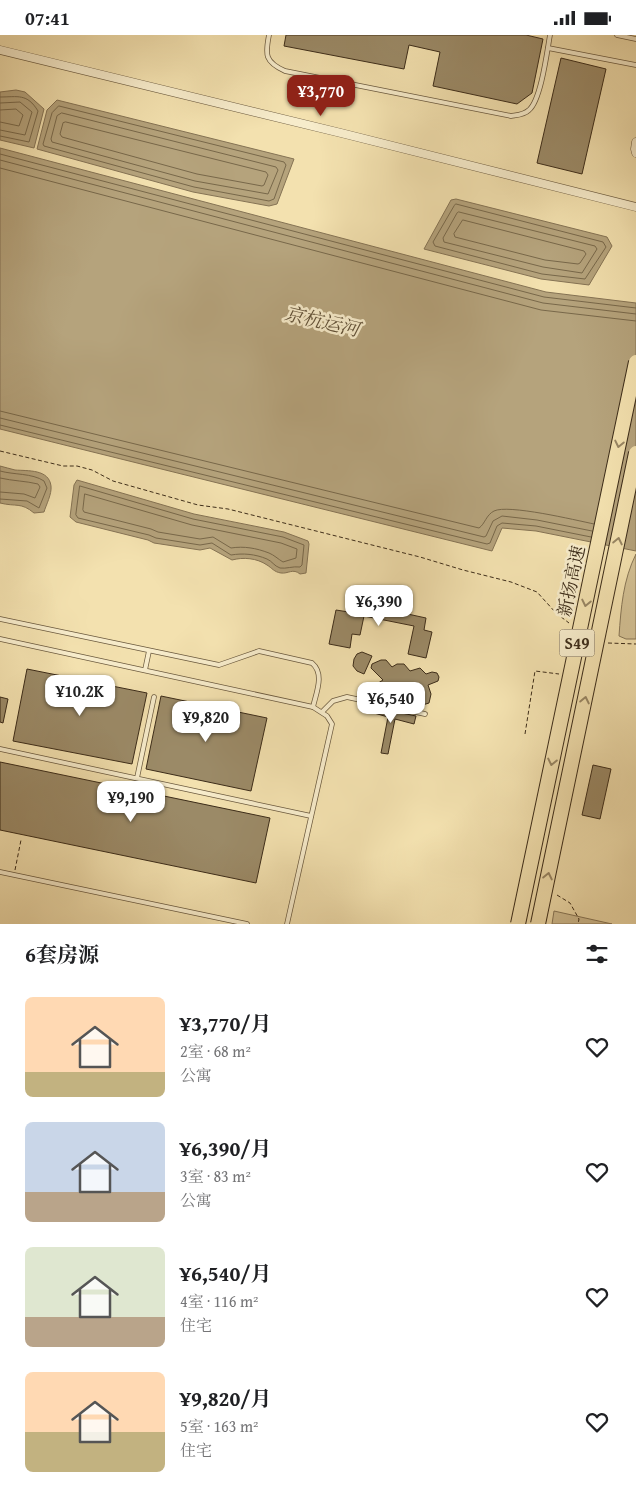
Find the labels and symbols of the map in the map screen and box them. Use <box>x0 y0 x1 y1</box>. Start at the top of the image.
pin: ¥3,770 <box>280 74 362 117</box>
water label: 京杭运河 <box>282 299 365 344</box>
one-way arrow <box>614 440 625 449</box>
one-way arrow <box>612 537 622 545</box>
street label: 新扬高速 <box>550 543 592 619</box>
pin: ¥6,390 <box>338 585 420 627</box>
one-way arrow <box>581 599 591 608</box>
road number: S49 <box>560 629 594 657</box>
pin: ¥10.2K <box>39 675 121 717</box>
pin: ¥6,540 <box>350 681 432 724</box>
one-way arrow <box>579 696 589 704</box>
pin: ¥9,820 <box>165 701 247 743</box>
one-way arrow <box>547 758 558 767</box>
pin: ¥9,190 <box>90 781 172 823</box>
one-way arrow <box>542 872 553 881</box>

